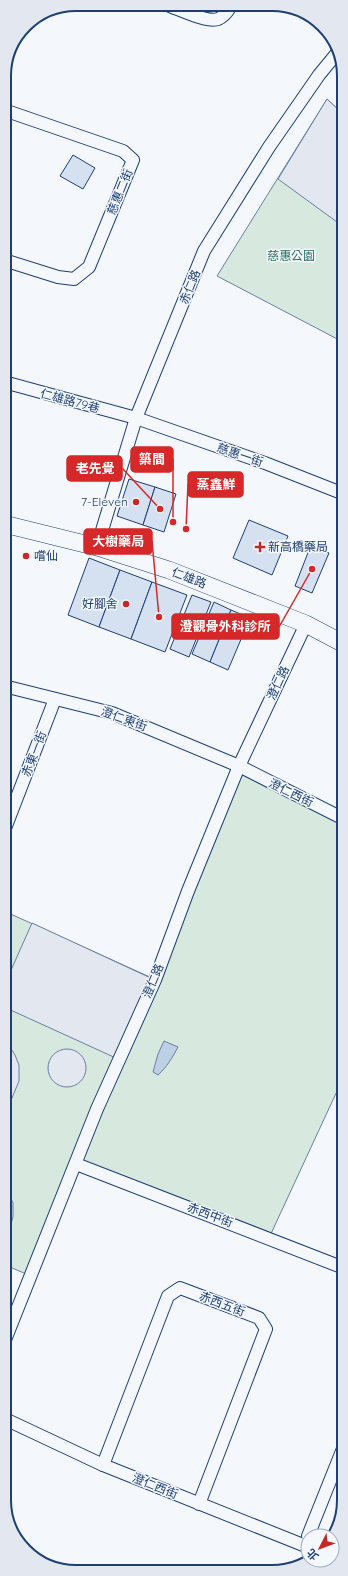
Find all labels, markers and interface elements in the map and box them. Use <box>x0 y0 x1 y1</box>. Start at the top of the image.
street label: 慈惠二街 <box>104 167 135 217</box>
park label: 慈惠公園 <box>267 248 315 263</box>
street label: 赤仁路 <box>176 267 203 306</box>
street label: 仁雄路79巷 <box>39 385 101 416</box>
street label: 慈惠一街 <box>215 440 265 469</box>
callout: 築間 <box>131 447 173 472</box>
text: 築間 <box>139 451 165 467</box>
callout: 老先覺 <box>67 456 122 481</box>
text: 老先覺 <box>75 460 115 476</box>
callout: 蒸鑫鮮 <box>188 472 243 497</box>
text: 蒸鑫鮮 <box>196 476 236 492</box>
place label: 7-Eleven <box>81 494 128 509</box>
marker: 7-Eleven <box>131 497 141 507</box>
callout: 大樹藥局 <box>84 529 152 554</box>
text: 大樹藥局 <box>92 533 144 549</box>
place label: 新高橋藥局 <box>268 539 328 554</box>
marker: 新高橋藥局 <box>255 542 265 552</box>
place label: 嚐仙 <box>34 548 58 563</box>
marker: 嚐仙 <box>21 551 31 561</box>
street label: 仁雄路 <box>170 564 209 591</box>
place label: 好腳舍 <box>82 596 118 611</box>
marker: 好腳舍 <box>121 599 131 609</box>
callout: 澄觀骨外科診所 <box>172 614 279 639</box>
text: 澄觀骨外科診所 <box>179 618 271 634</box>
street label: 澄仁路 <box>263 663 292 702</box>
street label: 澄仁東街 <box>99 703 149 734</box>
street label: 赤東一街 <box>18 729 49 779</box>
street label: 澄仁西街 <box>266 775 316 810</box>
street label: 澄仁路 <box>139 961 166 1000</box>
street label: 赤西中街 <box>185 1199 235 1230</box>
street label: 赤西五街 <box>197 1288 247 1319</box>
street label: 澄仁西街 <box>130 1470 180 1501</box>
north arrow <box>300 1528 340 1568</box>
text: 北 <box>304 1546 321 1563</box>

